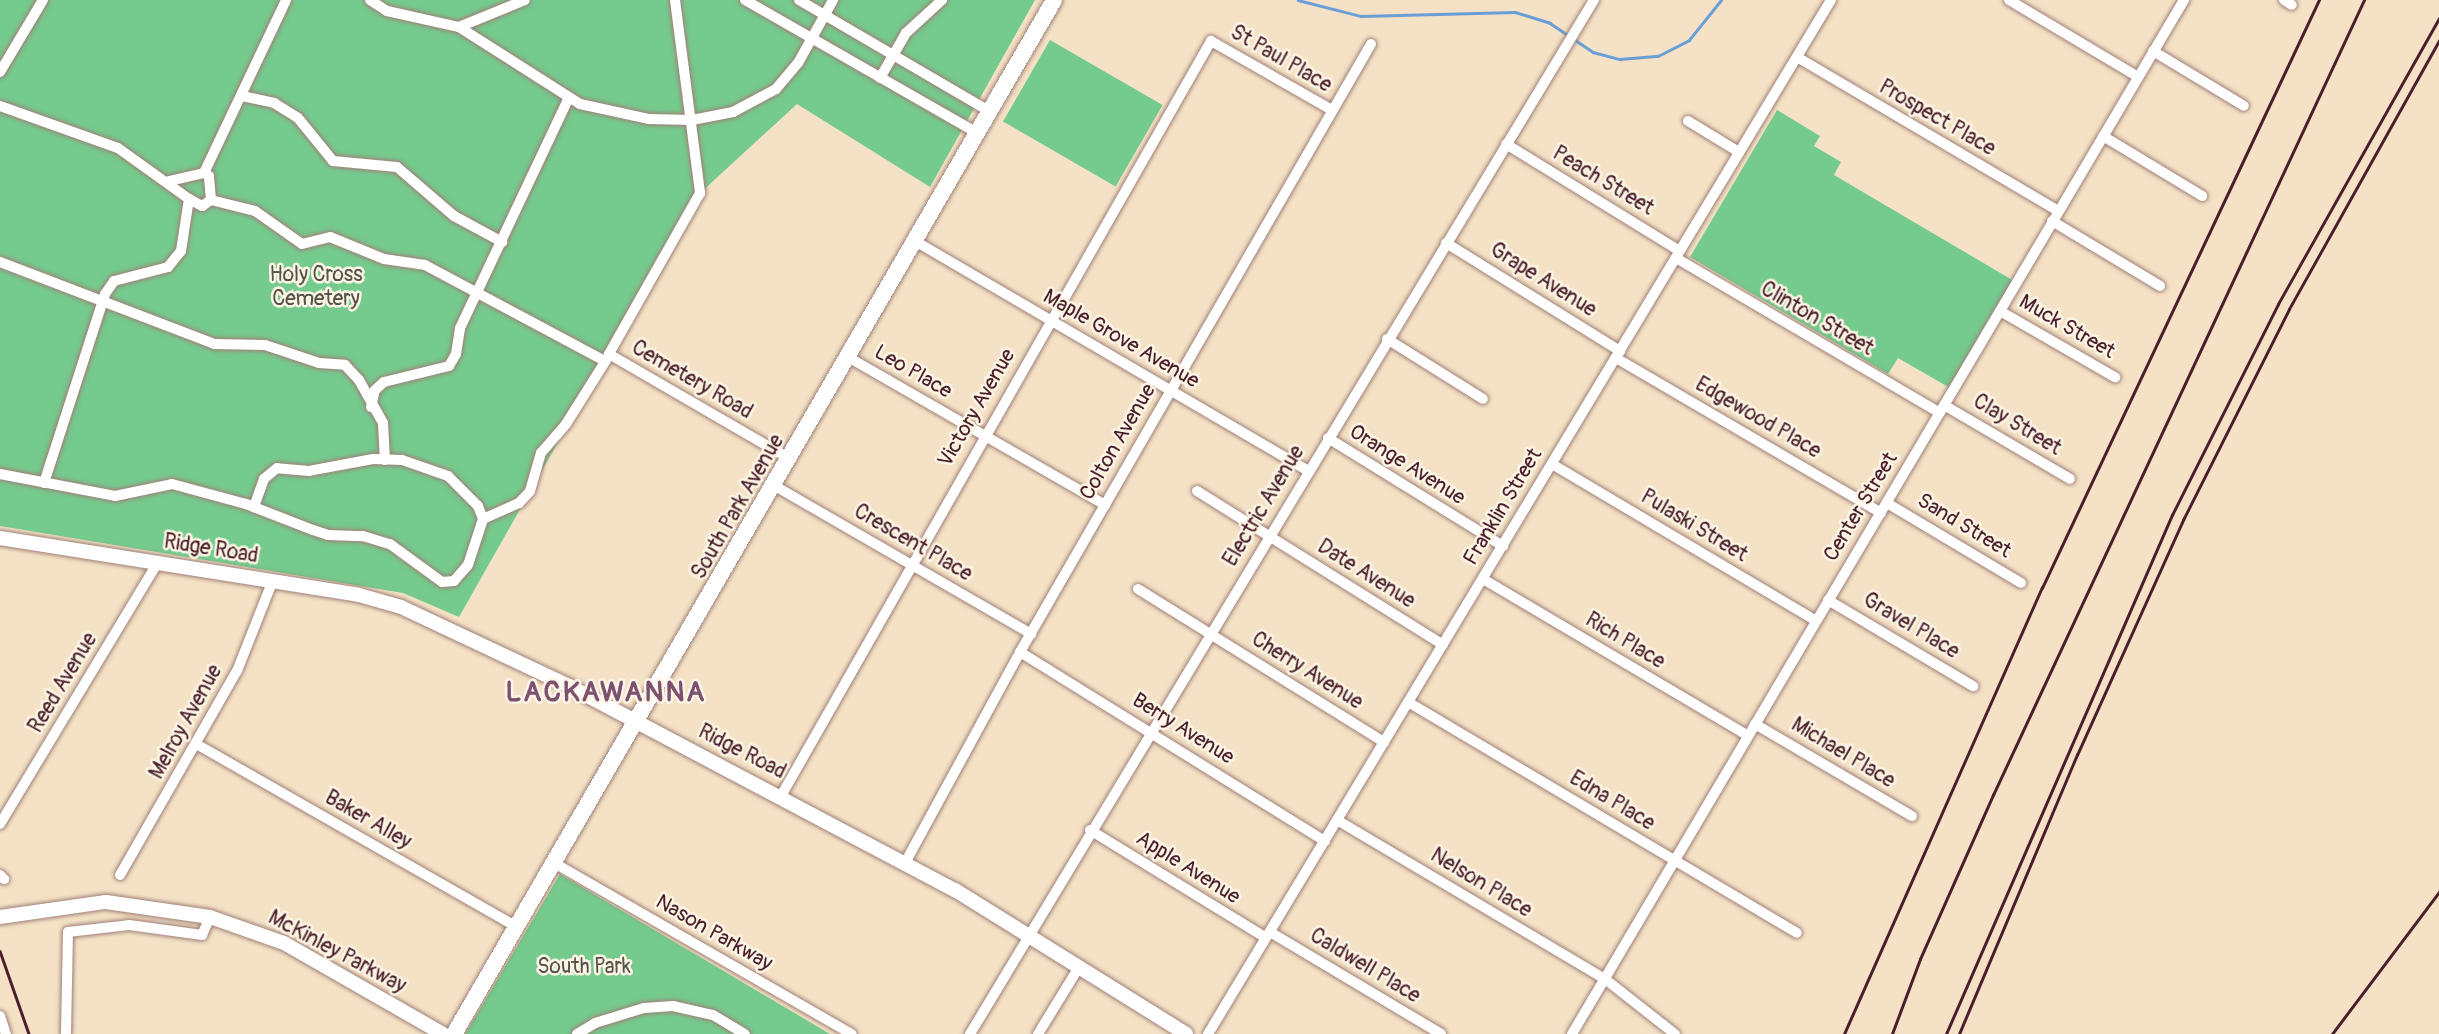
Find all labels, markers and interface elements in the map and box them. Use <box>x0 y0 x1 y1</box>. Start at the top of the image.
street label: St Paul Place <box>1226 20 1336 98</box>
street label: Prospect Place <box>1874 75 2000 161</box>
street label: Peach Street <box>1548 141 1658 221</box>
street label: Grape Avenue <box>1485 237 1601 323</box>
park label: Holy Cross Cemetery <box>269 262 363 312</box>
street label: Clinton Street <box>1756 277 1878 361</box>
street label: Maple Grove Avenue <box>1039 284 1203 394</box>
street label: Muck Street <box>2015 289 2119 365</box>
street label: Cemetery Road <box>627 335 757 425</box>
street label: Leo Place <box>870 340 956 404</box>
street label: Victory Avenue <box>933 344 1021 472</box>
street label: Edgewood Place <box>1691 372 1825 464</box>
street label: Colton Avenue <box>1075 380 1161 504</box>
street label: Clay Street <box>1968 389 2066 461</box>
street label: Orange Avenue <box>1344 419 1470 511</box>
street label: South Park Avenue <box>686 430 790 584</box>
street label: Electric Avenue <box>1218 441 1310 571</box>
street label: Franklin Street <box>1458 444 1548 570</box>
street label: Center Street <box>1819 448 1903 566</box>
street label: Pulaski Street <box>1636 484 1752 568</box>
street label: Sand Street <box>1912 488 2016 564</box>
street label: Crescent Place <box>849 499 977 587</box>
street label: Ridge Road <box>162 529 260 569</box>
street label: Date Avenue <box>1313 534 1419 614</box>
street label: Gravel Place <box>1858 587 1964 665</box>
street label: Rich Place <box>1581 607 1669 675</box>
street label: Cherry Avenue <box>1247 627 1367 715</box>
street label: Reed Avenue <box>23 628 103 738</box>
street label: Melroy Avenue <box>144 660 228 784</box>
district label: LACKAWANNA <box>507 676 705 710</box>
street label: Berry Avenue <box>1127 688 1239 770</box>
street label: Michael Place <box>1787 712 1899 794</box>
street label: Ridge Road <box>694 719 790 785</box>
street label: Edna Place <box>1565 766 1659 836</box>
street label: Baker Alley <box>320 785 416 855</box>
street label: Apple Avenue <box>1131 826 1245 910</box>
street label: Nelson Place <box>1426 843 1536 923</box>
street label: Nason Parkway <box>651 889 777 977</box>
street label: McKinley Parkway <box>264 905 410 999</box>
street label: Caldwell Place <box>1305 923 1425 1009</box>
park label: South Park <box>537 954 631 980</box>

